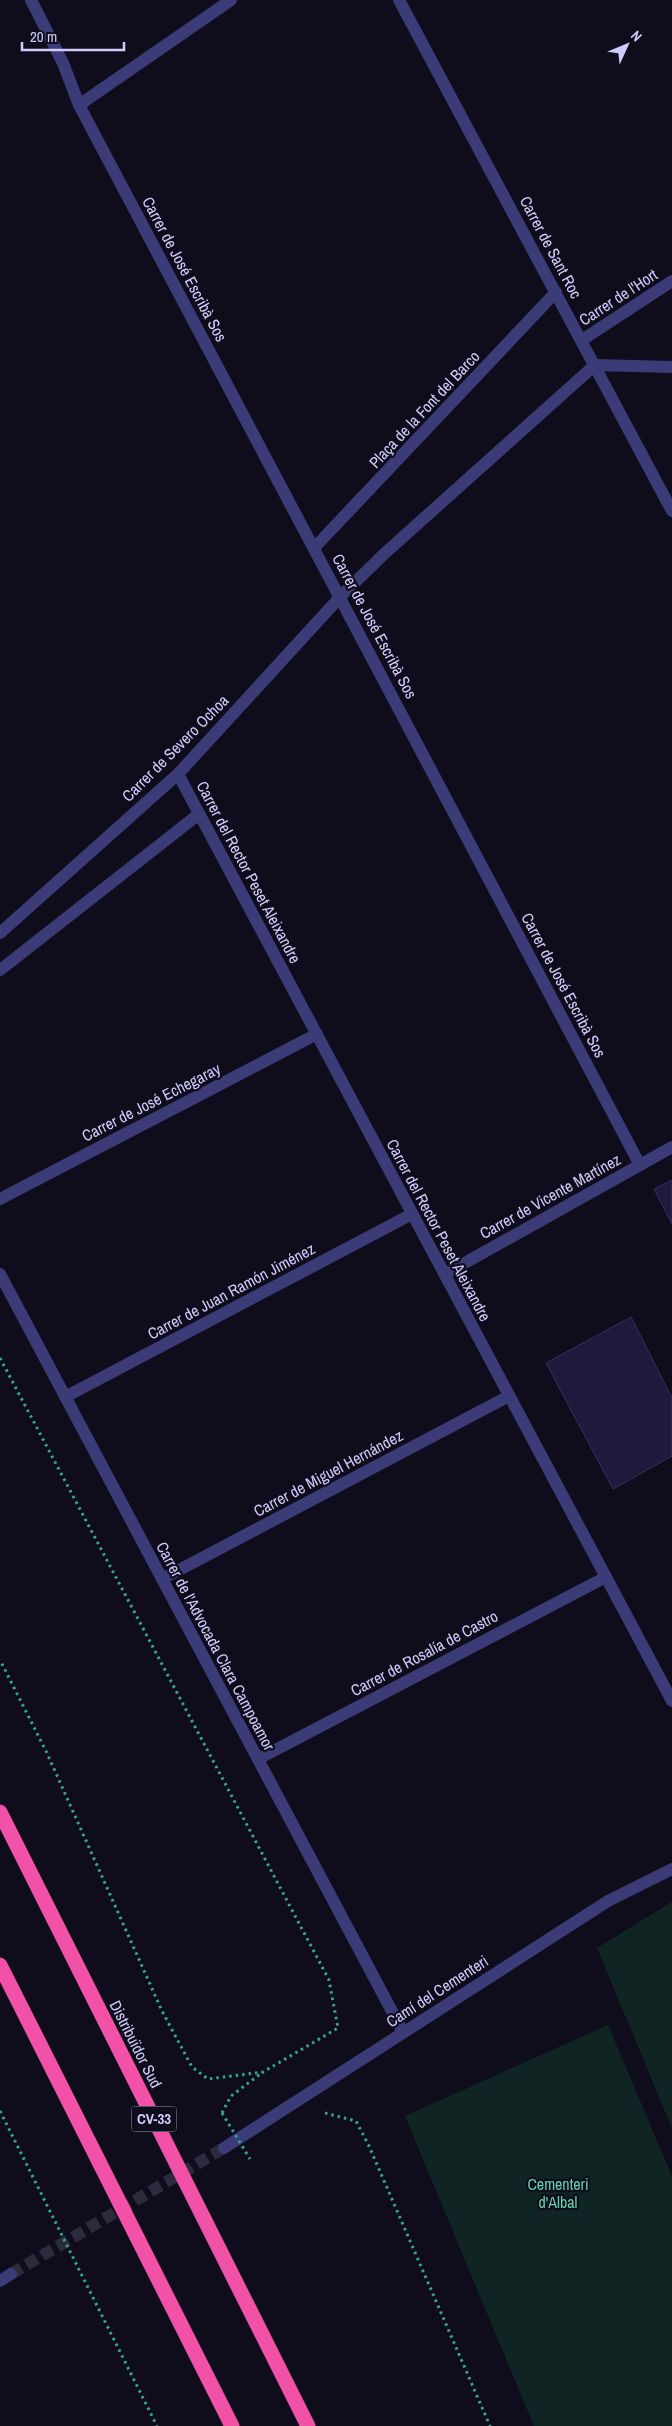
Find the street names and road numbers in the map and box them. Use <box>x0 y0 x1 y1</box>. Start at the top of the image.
street label: Carrer de Sant Roc <box>515 192 587 302</box>
street label: Carrer de José Escribà Sos <box>137 193 233 345</box>
street label: Carrer de l'Hort <box>575 263 662 331</box>
street label: Plaça de la Font del Barco <box>364 345 484 473</box>
street label: Carrer de José Escribà Sos <box>327 550 423 702</box>
street label: Carrer de Severo Ochoa <box>117 689 234 806</box>
street label: Carrer del Rector Peset Aleixandre <box>192 777 306 967</box>
street label: Carrer de José Escribà Sos <box>516 909 612 1061</box>
street label: Carrer de José Echegaray <box>78 1057 225 1147</box>
street label: Carrer del Rector Peset Aleixandre <box>382 1135 496 1325</box>
street label: Carrer de Vicente Martínez <box>476 1148 625 1244</box>
street label: Carrer de Juan Ramón Jiménez <box>143 1237 319 1345</box>
street label: Carrer de Miguel Hernández <box>249 1424 407 1522</box>
street label: Carrer de l'Advocada Clara Campoamor <box>151 1538 281 1755</box>
street label: Carrer de Rosalía de Castro <box>346 1605 502 1701</box>
street label: Camí del Cementeri <box>382 1950 492 2032</box>
street label: Distribuïdor Sud <box>105 1996 167 2092</box>
road number: CV-33 <box>132 2106 176 2132</box>

